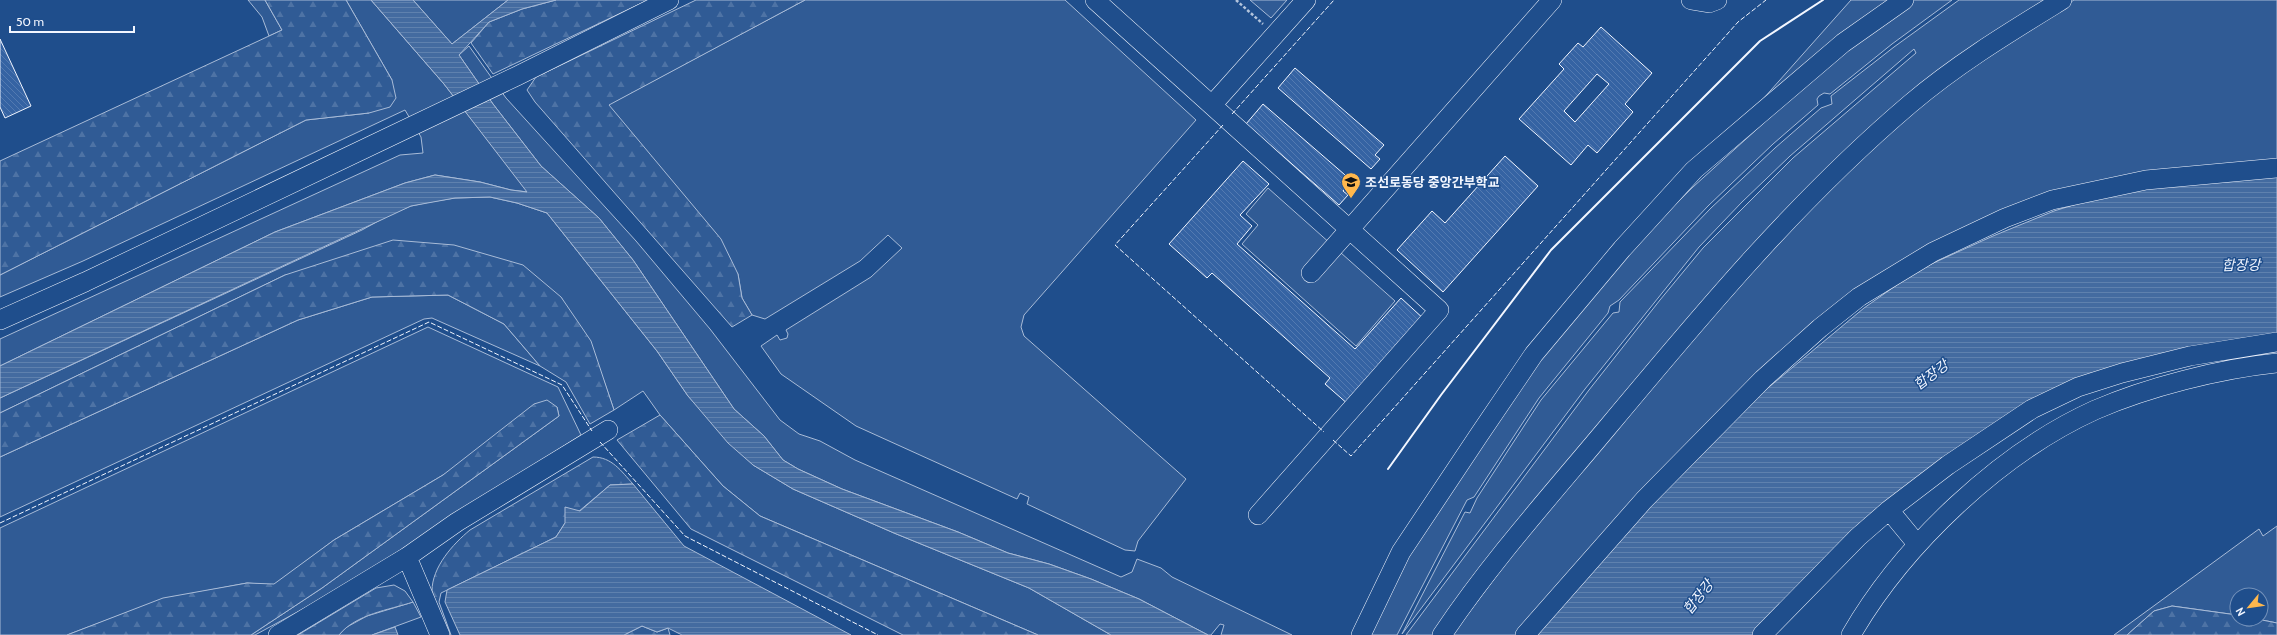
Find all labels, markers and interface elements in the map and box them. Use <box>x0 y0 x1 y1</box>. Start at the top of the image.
scale bar <box>10 8 134 34</box>
text: 50 m <box>16 14 44 29</box>
school or university icon: 조선로동당 중앙간부학교 <box>1340 171 1362 199</box>
place label: 조선로동당 중앙간부학교 <box>1365 174 1500 190</box>
water label: 합장강 <box>2222 256 2263 274</box>
water label: 합장강 <box>1910 355 1954 394</box>
water label: 합장강 <box>1679 575 1718 618</box>
north arrow <box>2229 587 2269 627</box>
text: N <box>2232 605 2248 619</box>

